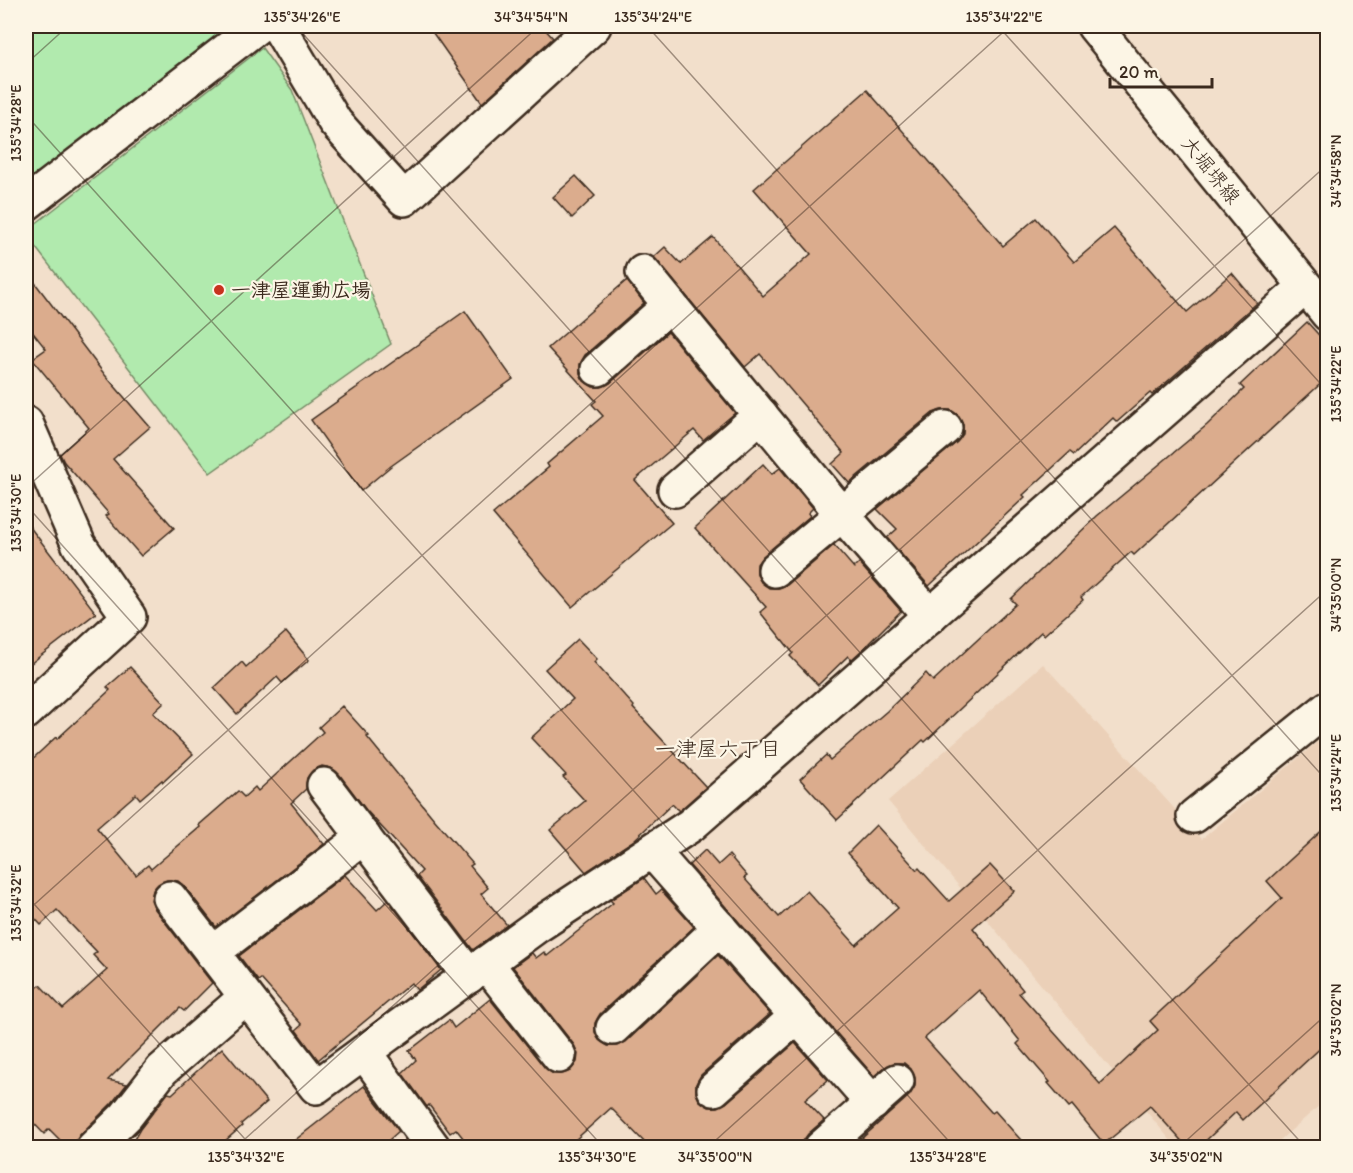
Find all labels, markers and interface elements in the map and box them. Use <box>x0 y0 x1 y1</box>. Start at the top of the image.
text: 135°34'26"E <box>264 8 341 26</box>
text: 34°34'54"N <box>494 8 568 26</box>
text: 135°34'24"E <box>614 8 692 26</box>
text: 135°34'22"E <box>966 8 1042 26</box>
scale bar <box>1110 51 1212 89</box>
text: 20 m <box>1119 61 1159 83</box>
text: 135°34'28"E <box>7 84 25 162</box>
street label: 大堀堺線 <box>1177 131 1245 209</box>
text: 34°34'58"N <box>1327 134 1345 208</box>
place label: 一津屋運動広場 <box>231 278 371 302</box>
marker: 一津屋運動広場 <box>212 283 226 297</box>
text: 135°34'22"E <box>1327 346 1345 422</box>
text: 135°34'30"E <box>7 474 25 552</box>
text: 34°35'00"N <box>1327 558 1345 632</box>
text: 135°34'24"E <box>1327 734 1345 812</box>
district label: 一津屋六丁目 <box>655 736 781 761</box>
text: 135°34'32"E <box>7 864 25 942</box>
text: 34°35'02"N <box>1327 983 1345 1057</box>
text: 135°34'32"E <box>207 1148 285 1166</box>
text: 135°34'30"E <box>558 1148 636 1166</box>
text: 34°35'00"N <box>678 1148 752 1166</box>
text: 135°34'28"E <box>909 1148 987 1166</box>
text: 34°35'02"N <box>1149 1148 1223 1166</box>

